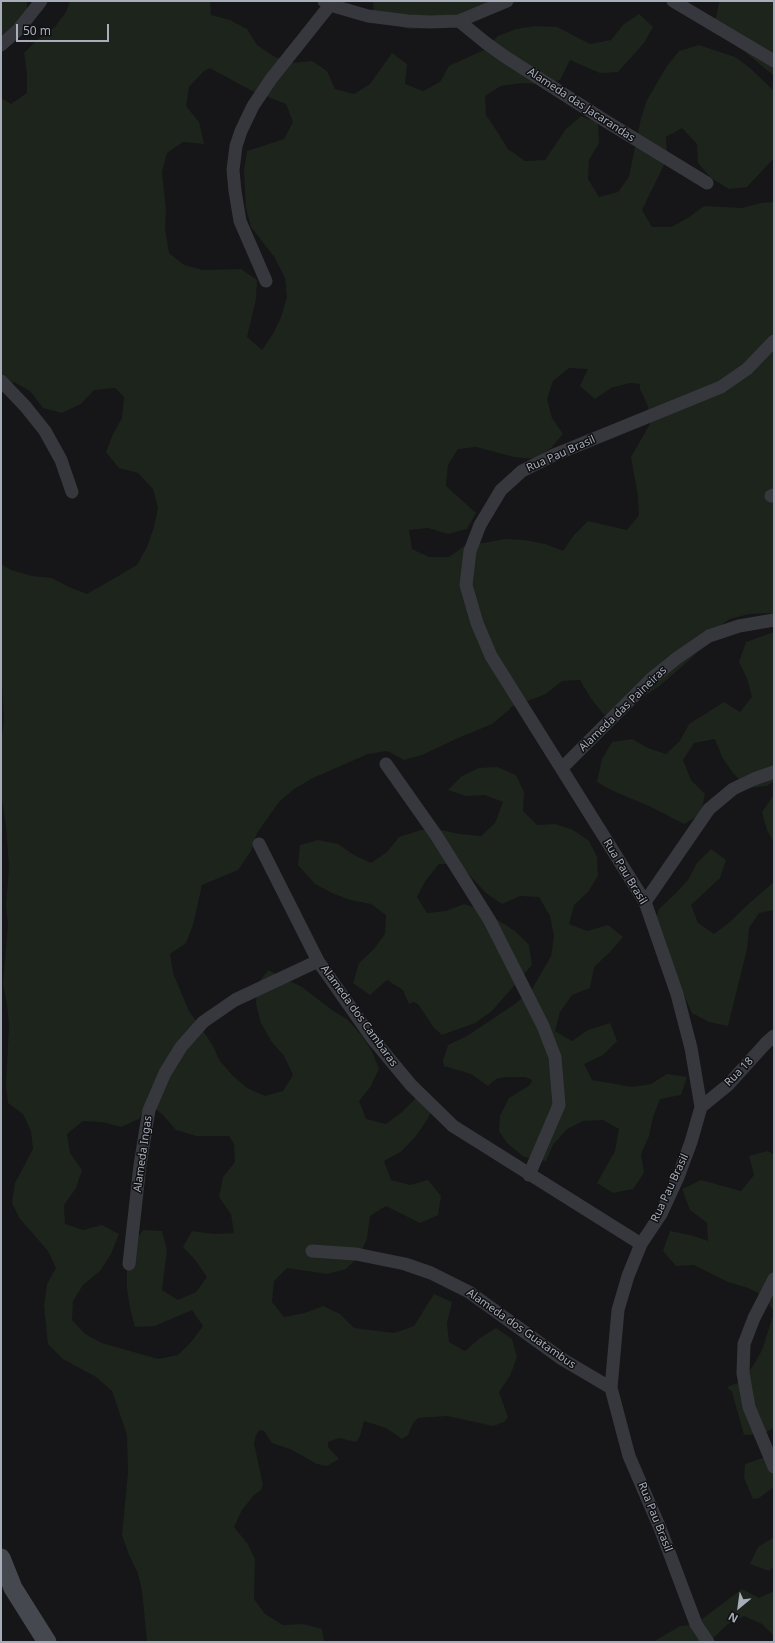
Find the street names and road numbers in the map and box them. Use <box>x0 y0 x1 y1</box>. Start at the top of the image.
street label: Alameda das Jacarandas <box>525 65 637 145</box>
street label: Rua Pau Brasil <box>525 433 597 475</box>
street label: Alameda das Paineiras <box>576 664 670 754</box>
street label: Rua Pau Brasil <box>600 837 650 907</box>
street label: Alameda dos Cambaras <box>318 963 400 1069</box>
street label: Rua 18 <box>722 1055 756 1089</box>
street label: Alameda Ingas <box>131 1115 155 1193</box>
street label: Rua Pau Brasil <box>648 1152 692 1224</box>
street label: Alameda dos Guatambus <box>464 1286 578 1372</box>
street label: Rua Pau Brasil <box>635 1480 675 1554</box>

